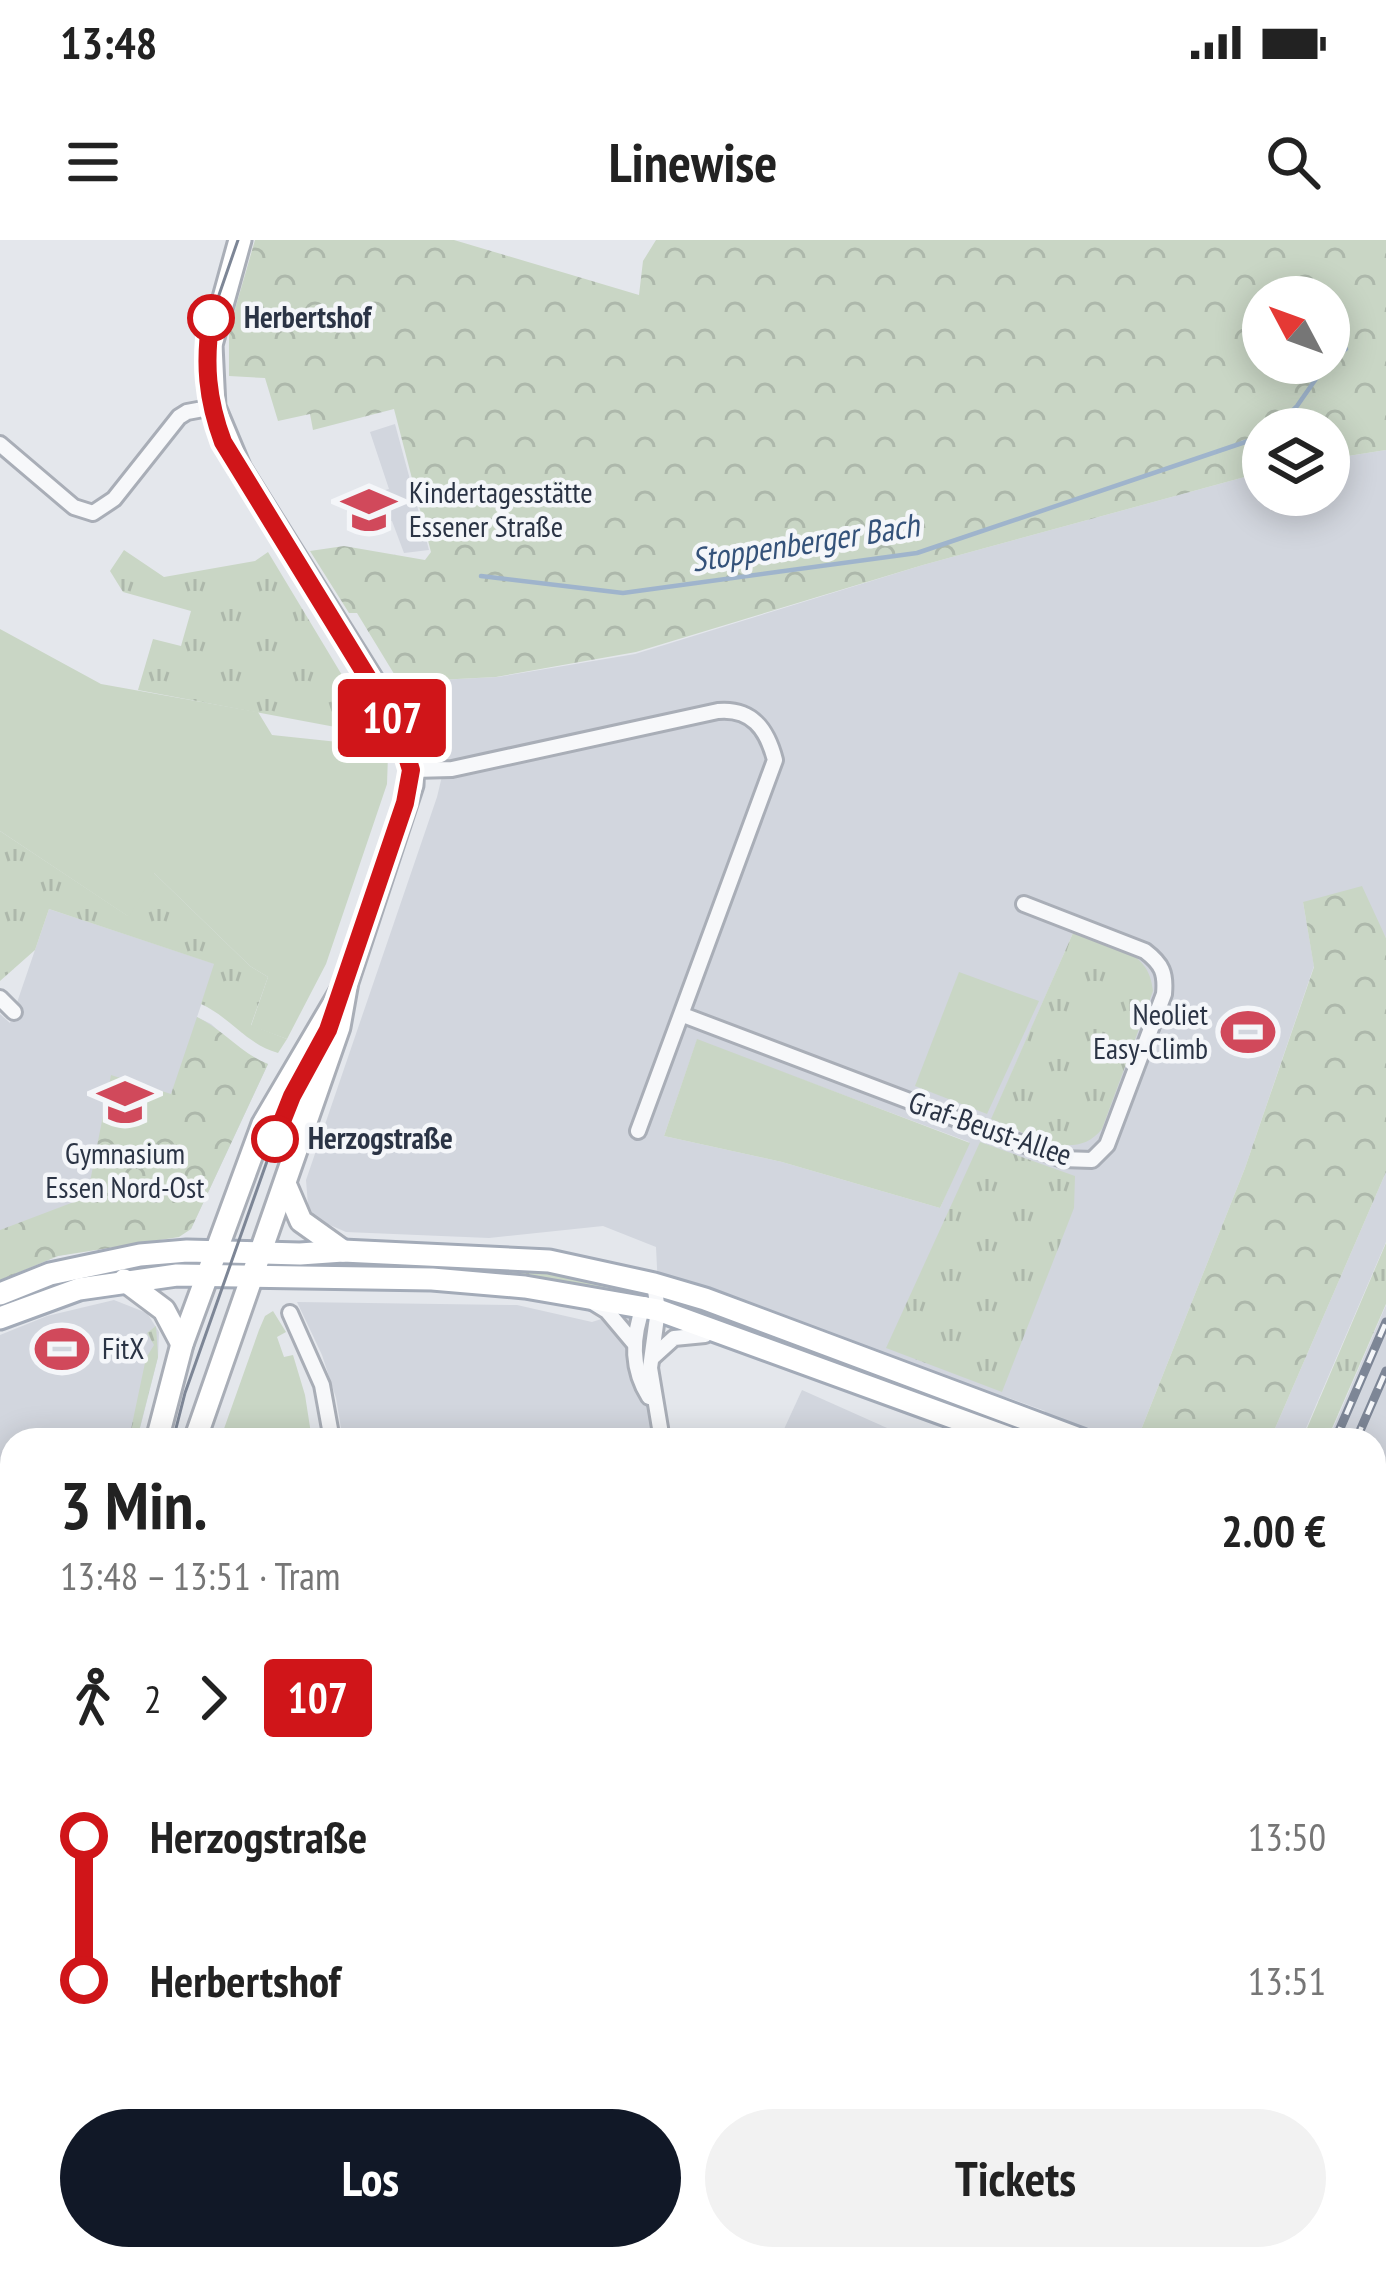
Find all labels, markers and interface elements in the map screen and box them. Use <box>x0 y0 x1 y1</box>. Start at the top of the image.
text: 13:48 <box>60 13 157 71</box>
text: Linewise <box>609 127 777 197</box>
icon: menu <box>60 129 126 195</box>
icon: search <box>1260 129 1326 195</box>
north arrow <box>1242 276 1350 384</box>
map controls <box>1242 276 1350 516</box>
marker: Herbertshof <box>189 296 233 340</box>
place label: Herbertshof <box>244 297 373 336</box>
button: layers <box>1242 408 1350 516</box>
place label: Kindertagesstätte Essener Straße <box>409 472 593 545</box>
school or university icon: Kindertagesstätte Essener Straße <box>340 481 398 539</box>
water label: Stoppenberger Bach <box>688 502 923 581</box>
line badge: 107 <box>323 679 461 757</box>
text: 107 <box>362 690 422 745</box>
place label: Neoliet Easy-Climb <box>1093 994 1209 1067</box>
sports icon: Neoliet Easy-Climb <box>1219 1003 1277 1061</box>
school or university icon: Gymnasium Essen Nord-Ost <box>96 1073 154 1131</box>
street label: Graf-Beust-Allee <box>904 1081 1077 1174</box>
marker: Herzogstraße <box>253 1117 297 1161</box>
place label: Herzogstraße <box>308 1118 453 1157</box>
place label: Gymnasium Essen Nord-Ost <box>46 1133 205 1206</box>
sports icon: FitX <box>33 1320 91 1378</box>
place label: FitX <box>102 1328 144 1367</box>
text: 3 Min. <box>60 1462 207 1547</box>
text: 2.00 € <box>1221 1501 1326 1559</box>
text: 13:48 – 13:51 · Tram <box>60 1550 340 1601</box>
icon: walk <box>60 1665 126 1731</box>
icon: forward <box>180 1665 246 1731</box>
text: 107 <box>288 1670 348 1725</box>
text: 2 <box>144 1673 162 1724</box>
text: Herzogstraße <box>150 1807 367 1865</box>
text: 13:50 <box>1248 1811 1326 1862</box>
text: Herbertshof <box>150 1951 341 2009</box>
text: 13:51 <box>1248 1955 1326 2006</box>
button: Los <box>60 2109 681 2247</box>
button: Tickets <box>705 2109 1326 2247</box>

